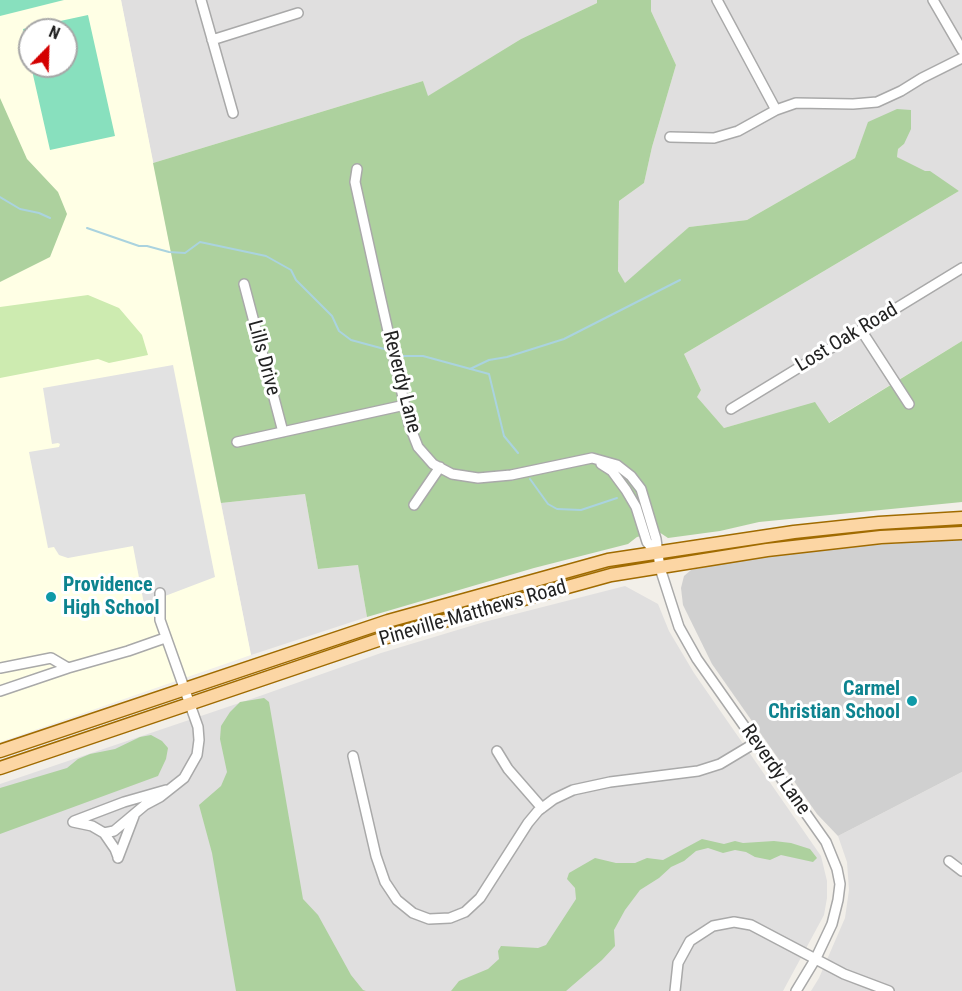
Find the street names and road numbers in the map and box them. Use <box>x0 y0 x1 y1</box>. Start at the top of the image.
street label: Lost Oak Road <box>792 298 902 378</box>
street label: Lills Drive <box>241 318 285 398</box>
street label: Reverdy Lane <box>377 328 425 436</box>
street label: Pineville-Matthews Road <box>377 576 569 652</box>
street label: Reverdy Lane <box>735 720 815 820</box>

